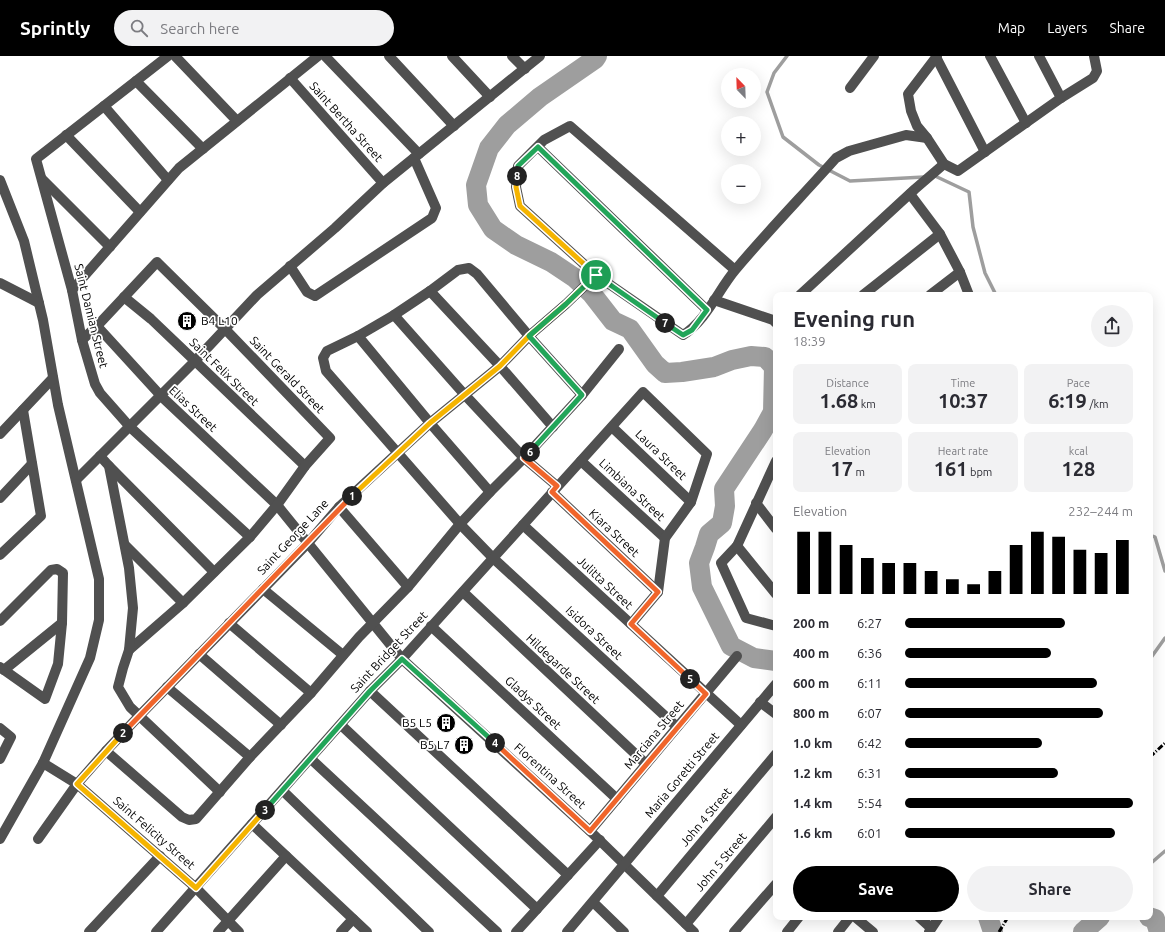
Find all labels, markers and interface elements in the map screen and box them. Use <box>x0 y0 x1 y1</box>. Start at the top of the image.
search box <box>114 10 394 46</box>
text: Sprintly <box>20 17 90 39</box>
icon: search <box>128 17 150 39</box>
text: Search here <box>160 20 240 37</box>
text: Map <box>998 20 1025 36</box>
text: Layers <box>1047 20 1087 36</box>
text: Share <box>1109 20 1145 36</box>
north arrow <box>721 68 761 108</box>
map controls <box>721 68 761 204</box>
street label: Saint Bertha Street <box>307 79 386 164</box>
button: + <box>721 116 761 156</box>
button: − <box>721 164 761 204</box>
pin: 8 <box>507 166 527 186</box>
text: 8 <box>514 170 520 182</box>
pin <box>579 258 613 292</box>
street label: Saint Damian Street <box>72 262 111 370</box>
icon: arrive <box>585 264 607 286</box>
button: share <box>1091 305 1133 347</box>
text: Evening run <box>793 306 915 331</box>
building icon: B4 L10 <box>176 310 198 332</box>
pin: 7 <box>655 313 675 333</box>
place label: B4 L10 <box>201 314 238 327</box>
text: 7 <box>662 317 668 329</box>
street label: Saint Gerald Street <box>247 334 327 416</box>
text: 18:39 <box>793 334 826 348</box>
street label: Saint Felix Street <box>187 335 262 408</box>
text: Distance <box>826 377 869 389</box>
text: Time <box>951 377 975 389</box>
text: Pace <box>1067 377 1090 389</box>
street label: Elias Street <box>167 383 220 434</box>
text: 1.68 <box>819 389 858 412</box>
text: 10:37 <box>938 389 988 412</box>
text: 6:19 <box>1048 389 1087 412</box>
text: km <box>858 398 876 410</box>
text: /km <box>1087 398 1109 410</box>
street label: Laura Street <box>633 427 690 482</box>
pin: 6 <box>520 442 540 462</box>
text: Elevation <box>825 445 871 457</box>
text: Heart rate <box>938 445 988 457</box>
text: kcal <box>1069 445 1088 457</box>
text: 6 <box>527 446 533 458</box>
street label: Limbiana Street <box>597 456 668 523</box>
text: 17 <box>830 457 853 480</box>
text: 161 <box>934 457 967 480</box>
text: 128 <box>1061 457 1095 480</box>
text: m <box>853 466 865 478</box>
text: bpm <box>967 466 992 478</box>
pin: 1 <box>342 486 362 506</box>
text: 1 <box>349 490 355 502</box>
street label: Saint George Lane <box>255 496 331 577</box>
text: Elevation <box>793 504 847 518</box>
text: 232–244 m <box>1068 504 1133 518</box>
street label: Kiara Street <box>587 506 642 559</box>
street label: Julitta Street <box>575 554 636 612</box>
street label: Isidora Street <box>564 603 625 662</box>
street label: Saint Bridget Street <box>348 608 430 695</box>
text: 200 m <box>793 616 829 630</box>
text: 6:27 <box>857 616 882 630</box>
street label: Hildegarde Street <box>524 631 603 706</box>
text: 400 m <box>793 646 829 660</box>
text: 6:36 <box>857 646 882 660</box>
pin: 5 <box>680 669 700 689</box>
street label: Gladys Street <box>503 673 564 732</box>
text: 5 <box>687 673 693 685</box>
text: 600 m <box>793 676 829 690</box>
text: 6:11 <box>857 676 882 690</box>
street label: Marciana Street <box>621 698 686 771</box>
text: 800 m <box>793 706 829 720</box>
text: 6:07 <box>857 706 882 720</box>
building icon: B5 L5 <box>435 712 457 734</box>
place label: B5 L5 <box>402 716 432 729</box>
pin: 2 <box>113 723 133 743</box>
text: 2 <box>120 727 126 739</box>
street label: Maria Goretti Street <box>642 729 721 820</box>
pin: 4 <box>485 733 505 753</box>
building icon: B5 L7 <box>453 734 475 756</box>
text: 1.0 km <box>793 736 832 750</box>
text: 6:42 <box>857 736 882 750</box>
text: 4 <box>492 737 498 749</box>
place label: B5 L7 <box>420 738 450 751</box>
street label: Florentina Street <box>512 740 589 811</box>
text: 1.2 km <box>793 766 832 780</box>
text: 6:31 <box>857 766 882 780</box>
street label: John 4 Street <box>677 785 734 849</box>
street label: Saint Felicity Street <box>111 794 198 872</box>
text: 1.4 km <box>793 796 832 810</box>
text: 5:54 <box>857 796 882 810</box>
pin: 3 <box>255 800 275 820</box>
text: 3 <box>262 804 268 816</box>
text: 1.6 km <box>793 826 832 840</box>
text: 6:01 <box>857 826 882 840</box>
street label: John 5 Street <box>692 830 749 894</box>
button: Save <box>793 866 959 912</box>
button: Share <box>967 866 1133 912</box>

